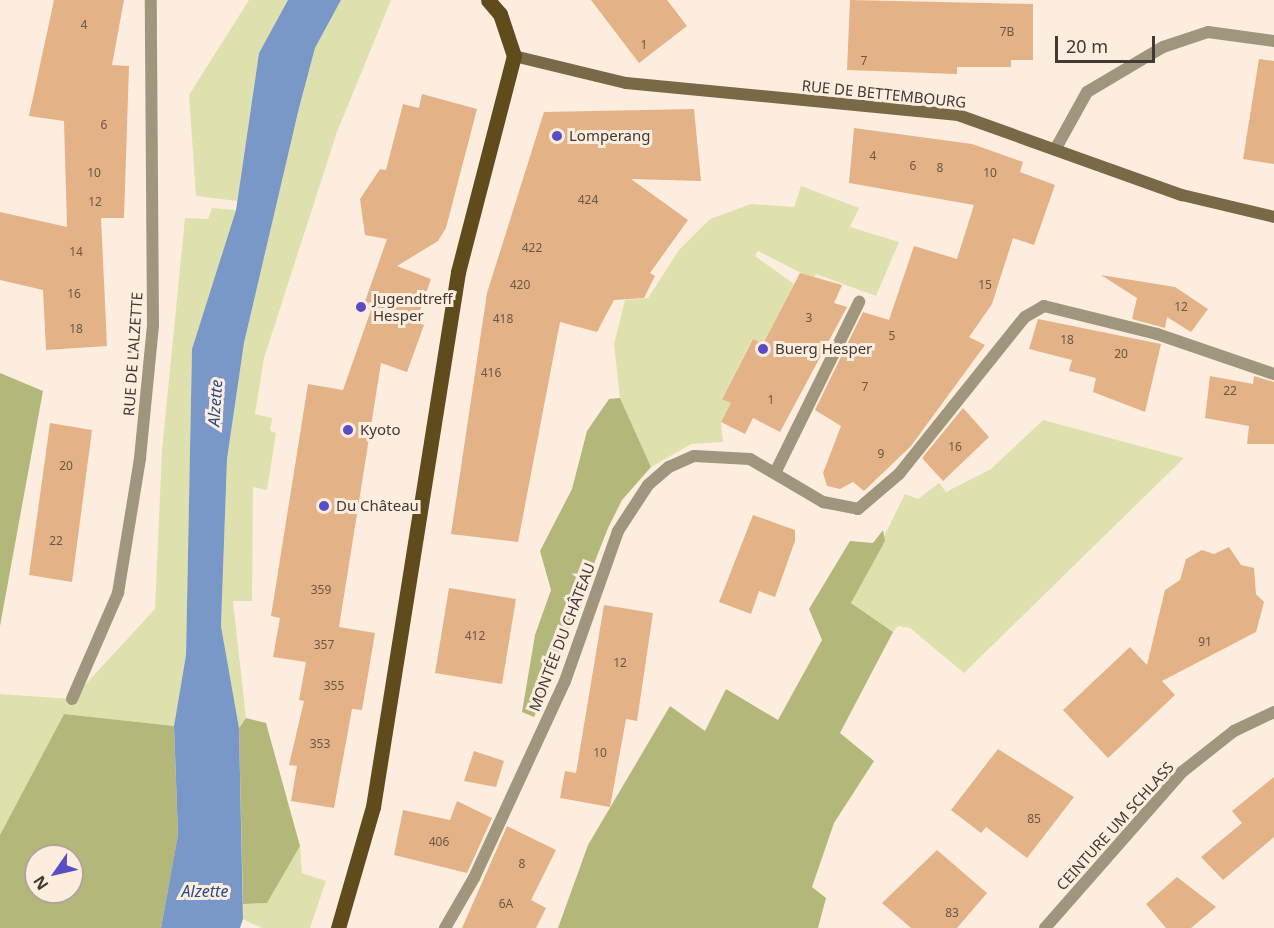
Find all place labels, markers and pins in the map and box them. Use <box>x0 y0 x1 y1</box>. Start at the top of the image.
place label: Lomperang <box>569 127 650 145</box>
marker: Lomperang <box>550 129 564 143</box>
place label: Jugendtreff Hesper <box>373 289 453 324</box>
marker: Jugendtreff Hesper <box>354 300 368 314</box>
place label: Buerg Hesper <box>775 340 872 358</box>
marker: Buerg Hesper <box>756 342 770 356</box>
place label: Kyoto <box>360 421 400 439</box>
marker: Kyoto <box>341 423 355 437</box>
place label: Du Château <box>336 497 419 515</box>
marker: Du Château <box>317 499 331 513</box>

